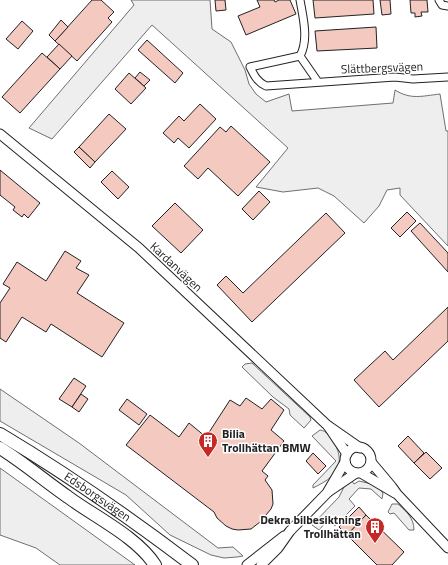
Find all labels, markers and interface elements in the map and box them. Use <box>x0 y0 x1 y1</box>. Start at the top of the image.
street label: Slättbergsvägen <box>341 57 423 78</box>
street label: Kardanvägen <box>146 237 207 296</box>
place label: Bilia Trollhättan BMW <box>222 424 311 457</box>
building icon: Bilia Trollhättan BMW <box>197 430 219 458</box>
street label: Edsborgsvägen <box>61 467 135 526</box>
place label: Dekra bilbesiktning Trollhättan <box>260 510 362 543</box>
building icon: Dekra bilbesiktning Trollhättan <box>364 516 386 544</box>

